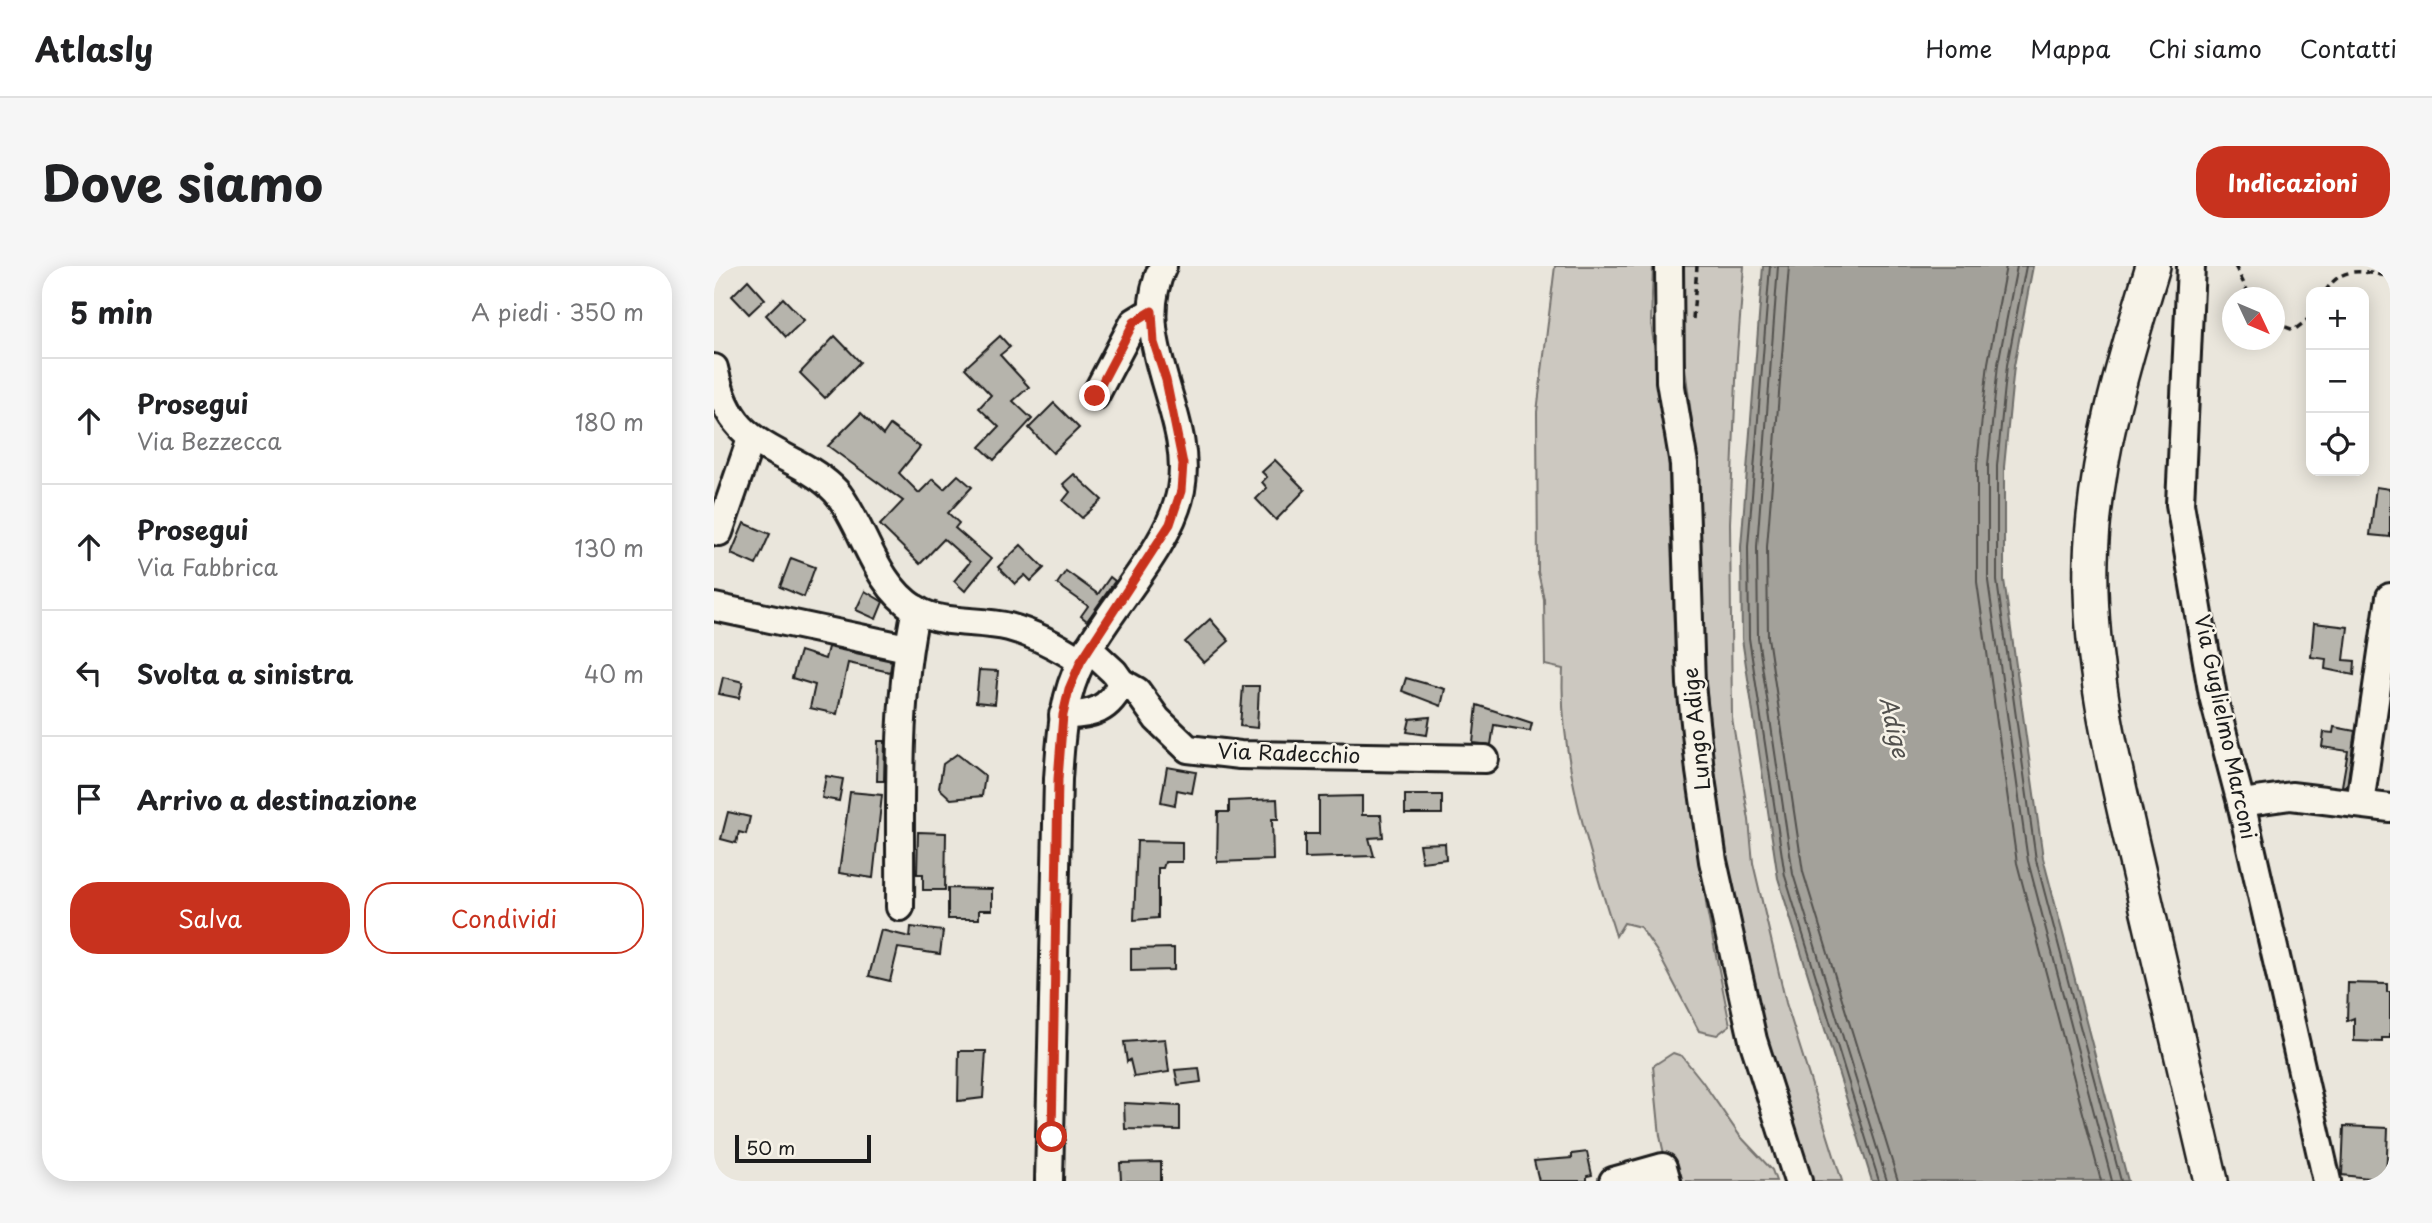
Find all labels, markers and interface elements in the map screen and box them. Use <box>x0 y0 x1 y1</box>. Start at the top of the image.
text: Atlasly <box>35 23 153 73</box>
text: Home <box>1926 30 1992 66</box>
text: Mappa <box>2030 30 2110 66</box>
text: Chi siamo <box>2148 30 2262 66</box>
text: Contatti <box>2300 30 2397 66</box>
text: Dove siamo <box>42 145 323 219</box>
button: Indicazioni <box>2196 146 2390 218</box>
north arrow <box>2222 287 2285 350</box>
map controls <box>2306 287 2369 476</box>
button: + <box>2306 287 2369 350</box>
text: 5 min <box>70 289 153 334</box>
text: A piedi · 350 m <box>471 294 644 329</box>
button: − <box>2306 350 2369 413</box>
route end <box>1079 380 1110 411</box>
text: Prosegui <box>137 384 249 423</box>
icon: ahead <box>70 402 108 440</box>
text: 180 m <box>575 404 644 439</box>
button: locate <box>2306 413 2369 476</box>
text: Via Bezzecca <box>137 423 282 458</box>
text: Prosegui <box>137 510 249 549</box>
icon: ahead <box>70 528 108 566</box>
text: 130 m <box>574 530 644 565</box>
text: Via Fabbrica <box>137 549 278 584</box>
street label: Via Guglielmo Marconi <box>2188 611 2266 842</box>
icon: left <box>70 654 108 692</box>
text: Svolta a sinistra <box>137 654 353 693</box>
text: 40 m <box>584 656 644 691</box>
street label: Lungo Adige <box>1673 666 1717 792</box>
water label: Adige <box>1871 693 1920 762</box>
street label: Via Radecchio <box>1217 734 1361 770</box>
icon: arrive <box>70 780 108 818</box>
text: Arrivo a destinazione <box>137 780 417 819</box>
button: Salva <box>70 882 350 954</box>
button: Condividi <box>364 882 644 954</box>
route start <box>1036 1121 1067 1152</box>
scale bar <box>735 1132 872 1164</box>
text: 50 m <box>746 1133 795 1161</box>

